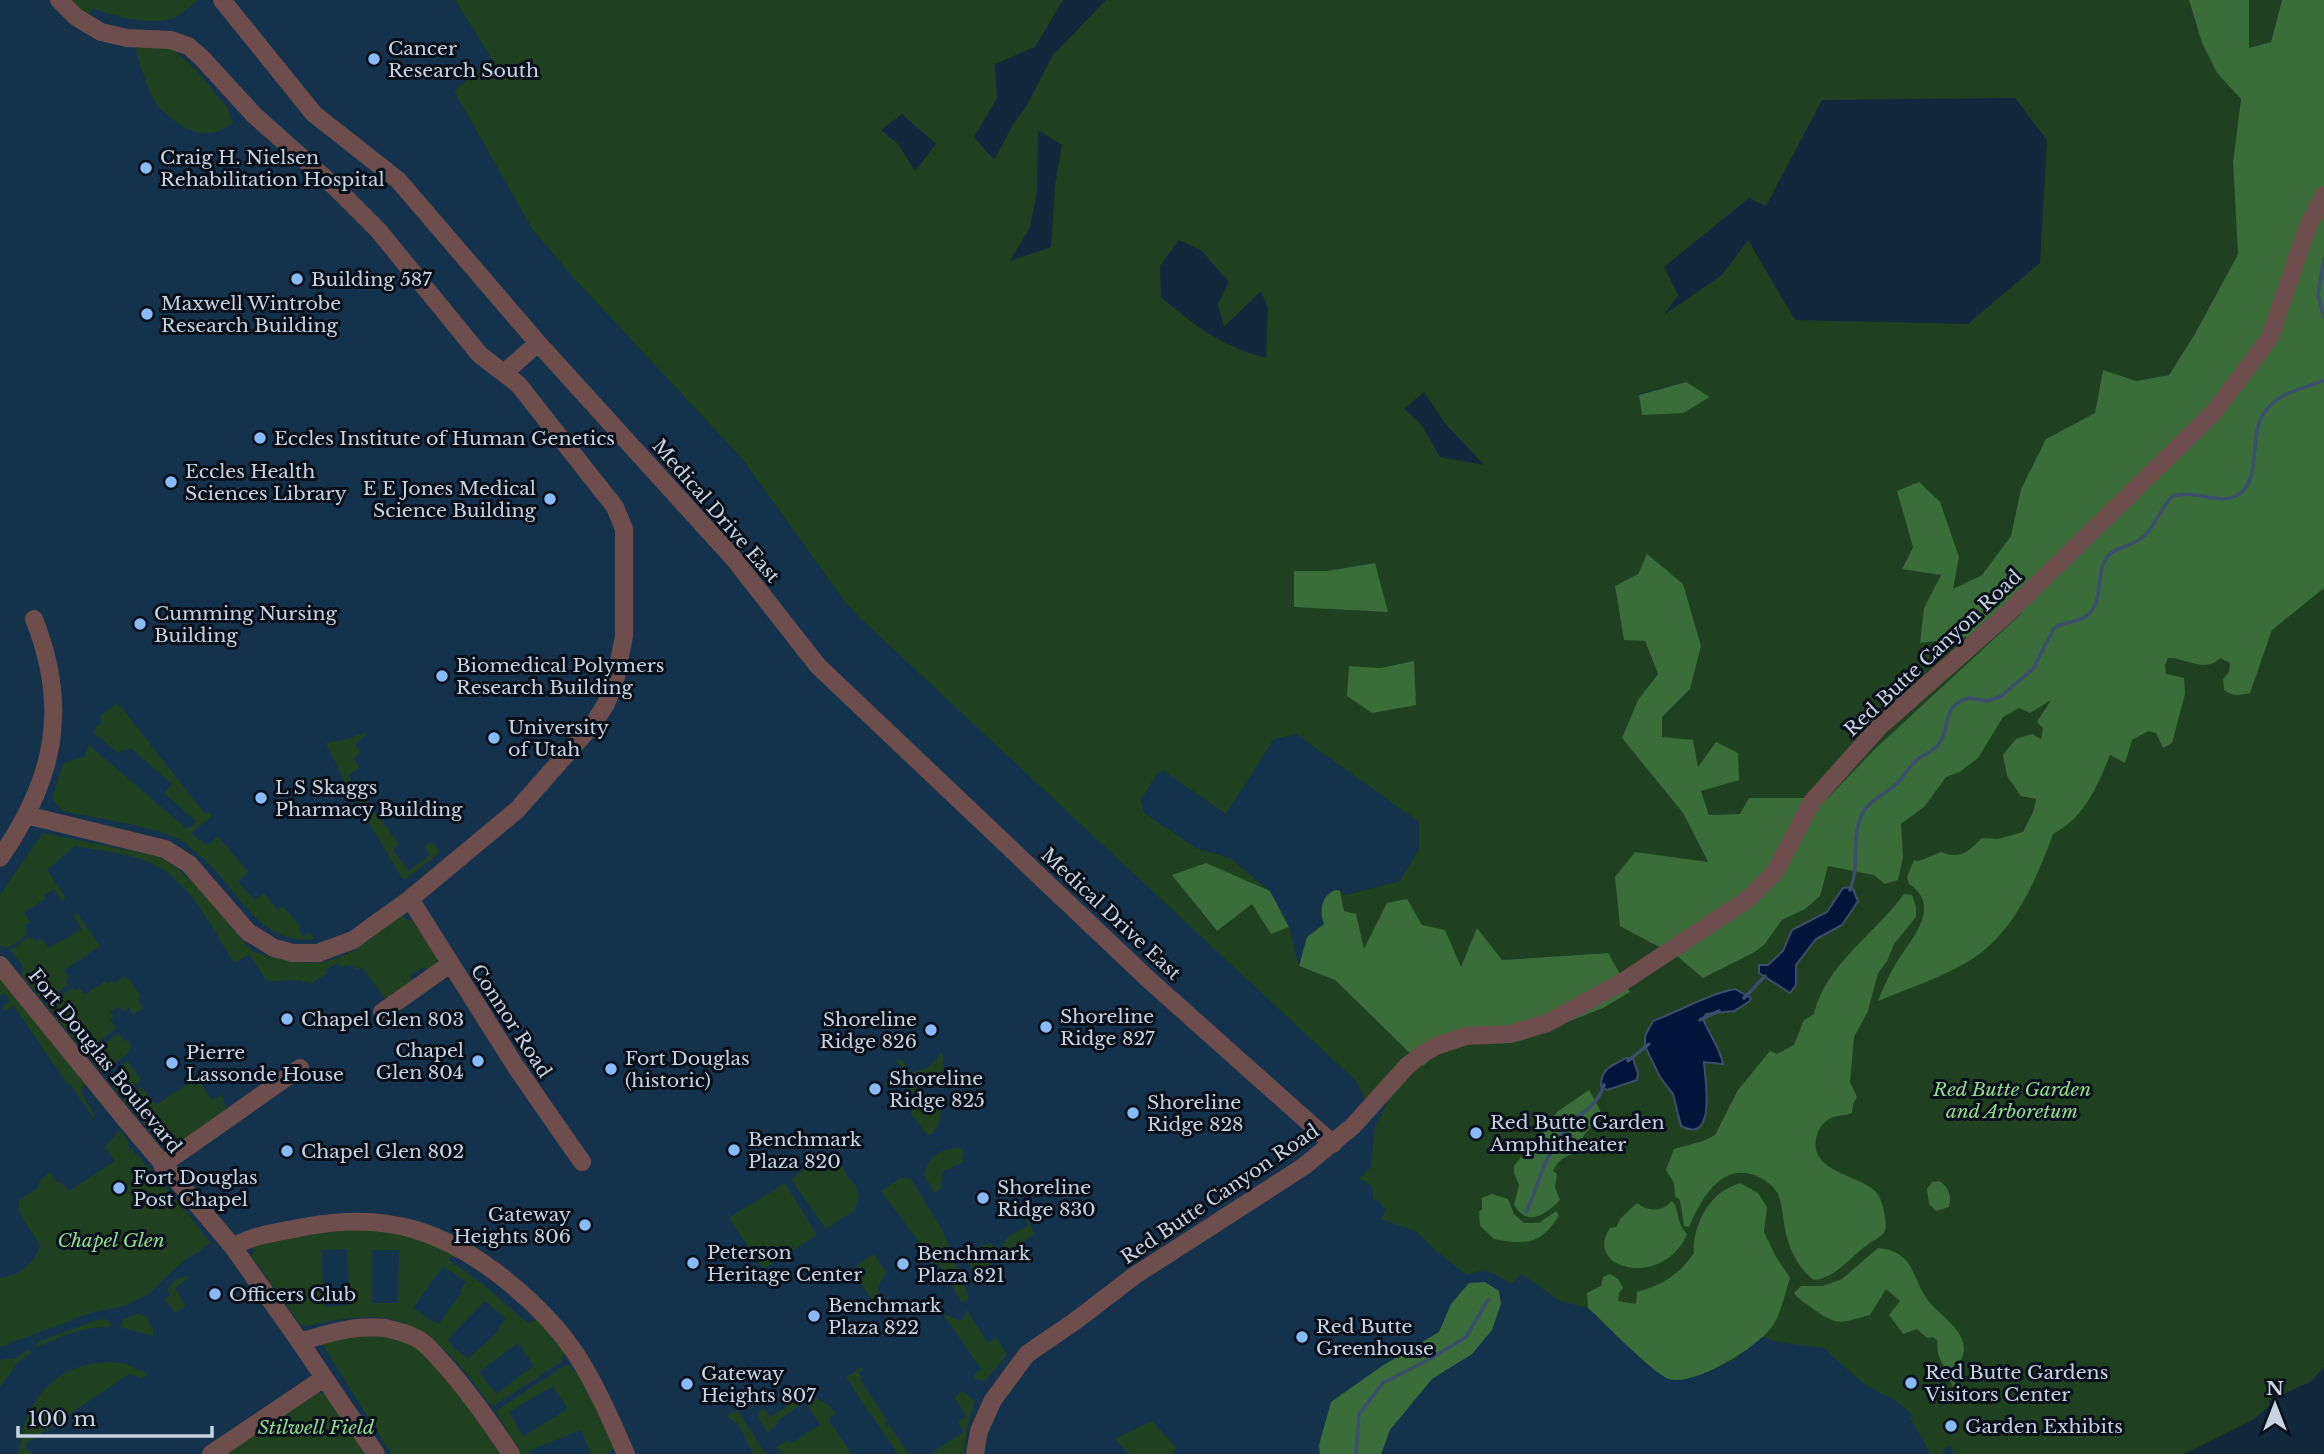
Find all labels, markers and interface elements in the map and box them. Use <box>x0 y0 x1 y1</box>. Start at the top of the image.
place label: Cancer Research South <box>388 37 539 82</box>
marker: Cancer Research South <box>366 51 382 67</box>
place label: Craig H. Nielsen Rehabilitation Hospital <box>160 146 385 191</box>
marker: Craig H. Nielsen Rehabilitation Hospital <box>138 160 154 176</box>
place label: Building 587 <box>311 268 432 291</box>
marker: Building 587 <box>289 271 305 287</box>
place label: Maxwell Wintrobe Research Building <box>161 292 341 337</box>
marker: Maxwell Wintrobe Research Building <box>139 306 155 322</box>
place label: Eccles Institute of Human Genetics <box>274 427 615 450</box>
marker: Eccles Institute of Human Genetics <box>252 430 268 446</box>
street label: Medical Drive East <box>647 435 785 588</box>
place label: Eccles Health Sciences Library <box>185 460 347 505</box>
marker: Eccles Health Sciences Library <box>163 474 179 490</box>
place label: E E Jones Medical Science Building <box>363 477 537 522</box>
marker: E E Jones Medical Science Building <box>542 491 558 507</box>
street label: Red Butte Canyon Road <box>1840 565 2026 741</box>
place label: Cumming Nursing Building <box>154 602 338 647</box>
marker: Cumming Nursing Building <box>132 616 148 632</box>
place label: Biomedical Polymers Research Building <box>456 654 664 699</box>
marker: Biomedical Polymers Research Building <box>434 668 450 684</box>
place label: University of Utah <box>508 716 609 761</box>
marker: University of Utah <box>486 730 502 746</box>
place label: L S Skaggs Pharmacy Building <box>275 776 463 821</box>
marker: L S Skaggs Pharmacy Building <box>253 790 269 806</box>
street label: Medical Drive East <box>1036 843 1186 985</box>
street label: Connor Road <box>466 960 556 1082</box>
street label: Fort Douglas Boulevard <box>24 964 187 1158</box>
place label: Shoreline Ridge 827 <box>1060 1005 1155 1050</box>
place label: Chapel Glen 803 <box>301 1008 464 1031</box>
place label: Shoreline Ridge 826 <box>820 1008 917 1053</box>
marker: Chapel Glen 803 <box>279 1011 295 1027</box>
marker: Shoreline Ridge 827 <box>1038 1019 1054 1035</box>
marker: Shoreline Ridge 826 <box>923 1022 939 1038</box>
place label: Chapel Glen 804 <box>376 1039 464 1084</box>
place label: Pierre Lassonde House <box>186 1041 344 1086</box>
place label: Fort Douglas (historic) <box>625 1047 750 1092</box>
marker: Chapel Glen 804 <box>470 1053 486 1069</box>
marker: Pierre Lassonde House <box>164 1055 180 1071</box>
marker: Fort Douglas (historic) <box>603 1061 619 1077</box>
place label: Shoreline Ridge 825 <box>889 1067 985 1112</box>
park label: Red Butte Garden and Arboretum <box>1932 1078 2091 1123</box>
marker: Shoreline Ridge 825 <box>867 1081 883 1097</box>
place label: Shoreline Ridge 828 <box>1147 1091 1244 1136</box>
marker: Shoreline Ridge 828 <box>1125 1105 1141 1121</box>
place label: Red Butte Garden Amphitheater <box>1489 1111 1665 1156</box>
street label: Red Butte Canyon Road <box>1117 1119 1323 1269</box>
marker: Red Butte Garden Amphitheater <box>1468 1125 1484 1141</box>
place label: Benchmark Plaza 820 <box>748 1128 862 1173</box>
place label: Chapel Glen 802 <box>301 1140 464 1163</box>
marker: Benchmark Plaza 820 <box>726 1142 742 1158</box>
marker: Chapel Glen 802 <box>279 1143 295 1159</box>
place label: Fort Douglas Post Chapel <box>133 1166 258 1211</box>
place label: Shoreline Ridge 830 <box>997 1176 1096 1221</box>
marker: Fort Douglas Post Chapel <box>111 1180 127 1196</box>
marker: Shoreline Ridge 830 <box>975 1190 991 1206</box>
place label: Gateway Heights 806 <box>454 1203 571 1248</box>
marker: Gateway Heights 806 <box>577 1217 593 1233</box>
park label: Chapel Glen <box>57 1229 165 1252</box>
place label: Peterson Heritage Center <box>707 1241 862 1286</box>
place label: Benchmark Plaza 821 <box>917 1242 1031 1287</box>
marker: Peterson Heritage Center <box>685 1255 701 1271</box>
marker: Benchmark Plaza 821 <box>895 1256 911 1272</box>
place label: Officers Club <box>229 1283 356 1306</box>
marker: Officers Club <box>207 1286 223 1302</box>
place label: Benchmark Plaza 822 <box>828 1294 942 1339</box>
marker: Benchmark Plaza 822 <box>806 1308 822 1324</box>
place label: Red Butte Greenhouse <box>1316 1315 1434 1360</box>
marker: Red Butte Greenhouse <box>1294 1329 1310 1345</box>
place label: Red Butte Gardens Visitors Center <box>1924 1361 2108 1406</box>
place label: Gateway Heights 807 <box>701 1362 816 1407</box>
north arrow <box>2240 1370 2310 1440</box>
marker: Red Butte Gardens Visitors Center <box>1903 1375 1919 1391</box>
marker: Gateway Heights 807 <box>679 1376 695 1392</box>
text: N <box>2266 1377 2284 1400</box>
scale bar <box>18 1394 212 1438</box>
text: 100 m <box>28 1406 96 1432</box>
place label: Garden Exhibits <box>1965 1415 2123 1438</box>
park label: Stilwell Field <box>258 1416 375 1439</box>
marker: Garden Exhibits <box>1943 1418 1959 1434</box>

